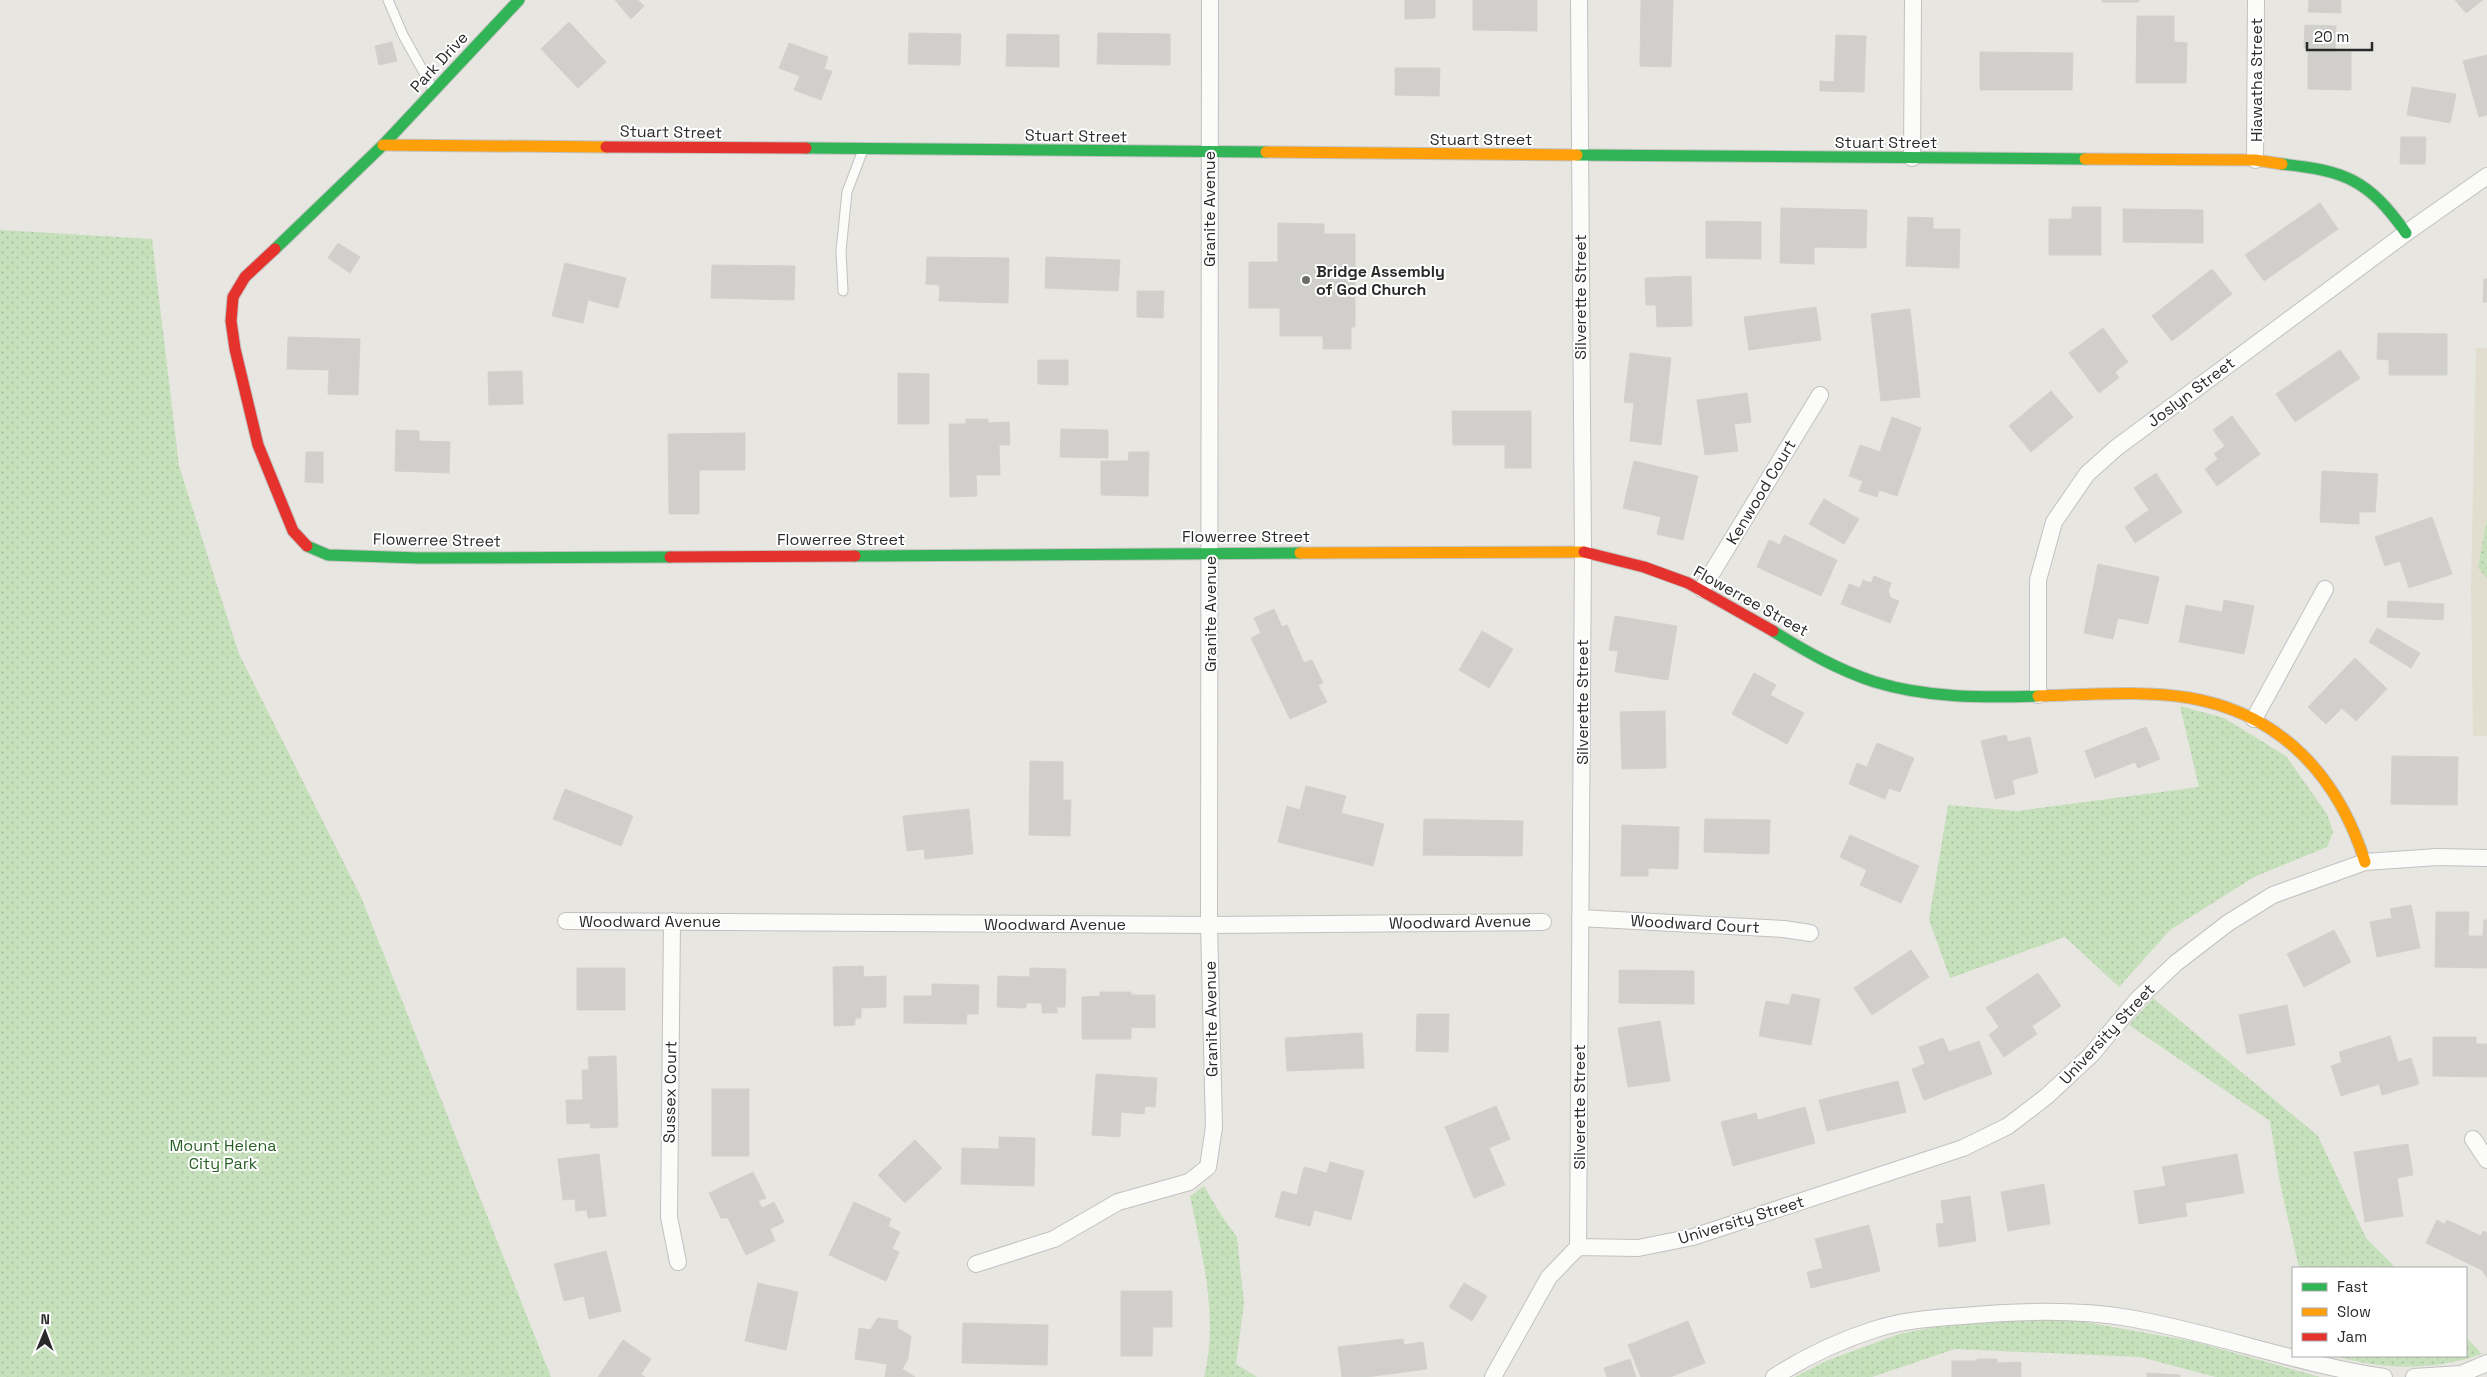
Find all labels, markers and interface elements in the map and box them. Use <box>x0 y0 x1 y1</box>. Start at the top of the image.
street label: Hiawatha Street <box>2246 18 2267 142</box>
scale bar <box>2307 20 2372 52</box>
street label: Park Drive <box>406 27 472 97</box>
text: 20 m <box>2314 27 2349 46</box>
street label: Stuart Street <box>620 121 722 143</box>
street label: Stuart Street <box>1025 125 1127 147</box>
street label: Stuart Street <box>1430 129 1532 150</box>
street label: Stuart Street <box>1835 132 1937 153</box>
street label: Granite Avenue <box>1199 151 1220 267</box>
street label: Silverette Street <box>1570 234 1591 360</box>
place label: Bridge Assembly of God Church <box>1316 261 1445 300</box>
marker: Bridge Assembly of God Church <box>1300 274 1312 286</box>
street label: Joslyn Street <box>2143 352 2239 432</box>
street label: Kenwood Court <box>1721 436 1801 548</box>
street label: Flowerree Street <box>1182 526 1310 547</box>
street label: Flowerree Street <box>373 528 501 552</box>
street label: Flowerree Street <box>777 529 905 550</box>
street label: Granite Avenue <box>1200 556 1221 672</box>
street label: Flowerree Street <box>1690 561 1812 641</box>
street label: Silverette Street <box>1572 639 1593 765</box>
street label: Woodward Avenue <box>1389 910 1531 934</box>
street label: Woodward Court <box>1630 910 1760 938</box>
street label: Woodward Avenue <box>579 911 721 932</box>
street label: Woodward Avenue <box>984 914 1126 935</box>
street label: Granite Avenue <box>1199 961 1223 1077</box>
street label: University Street <box>2055 979 2159 1089</box>
street label: Sussex Court <box>659 1041 681 1143</box>
street label: Silverette Street <box>1569 1044 1590 1170</box>
park label: Mount Helena City Park <box>170 1135 276 1174</box>
street label: University Street <box>1676 1191 1806 1249</box>
legend <box>2292 1267 2467 1357</box>
text: Fast <box>2337 1277 2368 1296</box>
text: Slow <box>2337 1302 2371 1321</box>
north arrow <box>20 1307 70 1357</box>
text: N <box>40 1310 50 1328</box>
text: Jam <box>2337 1327 2367 1346</box>

